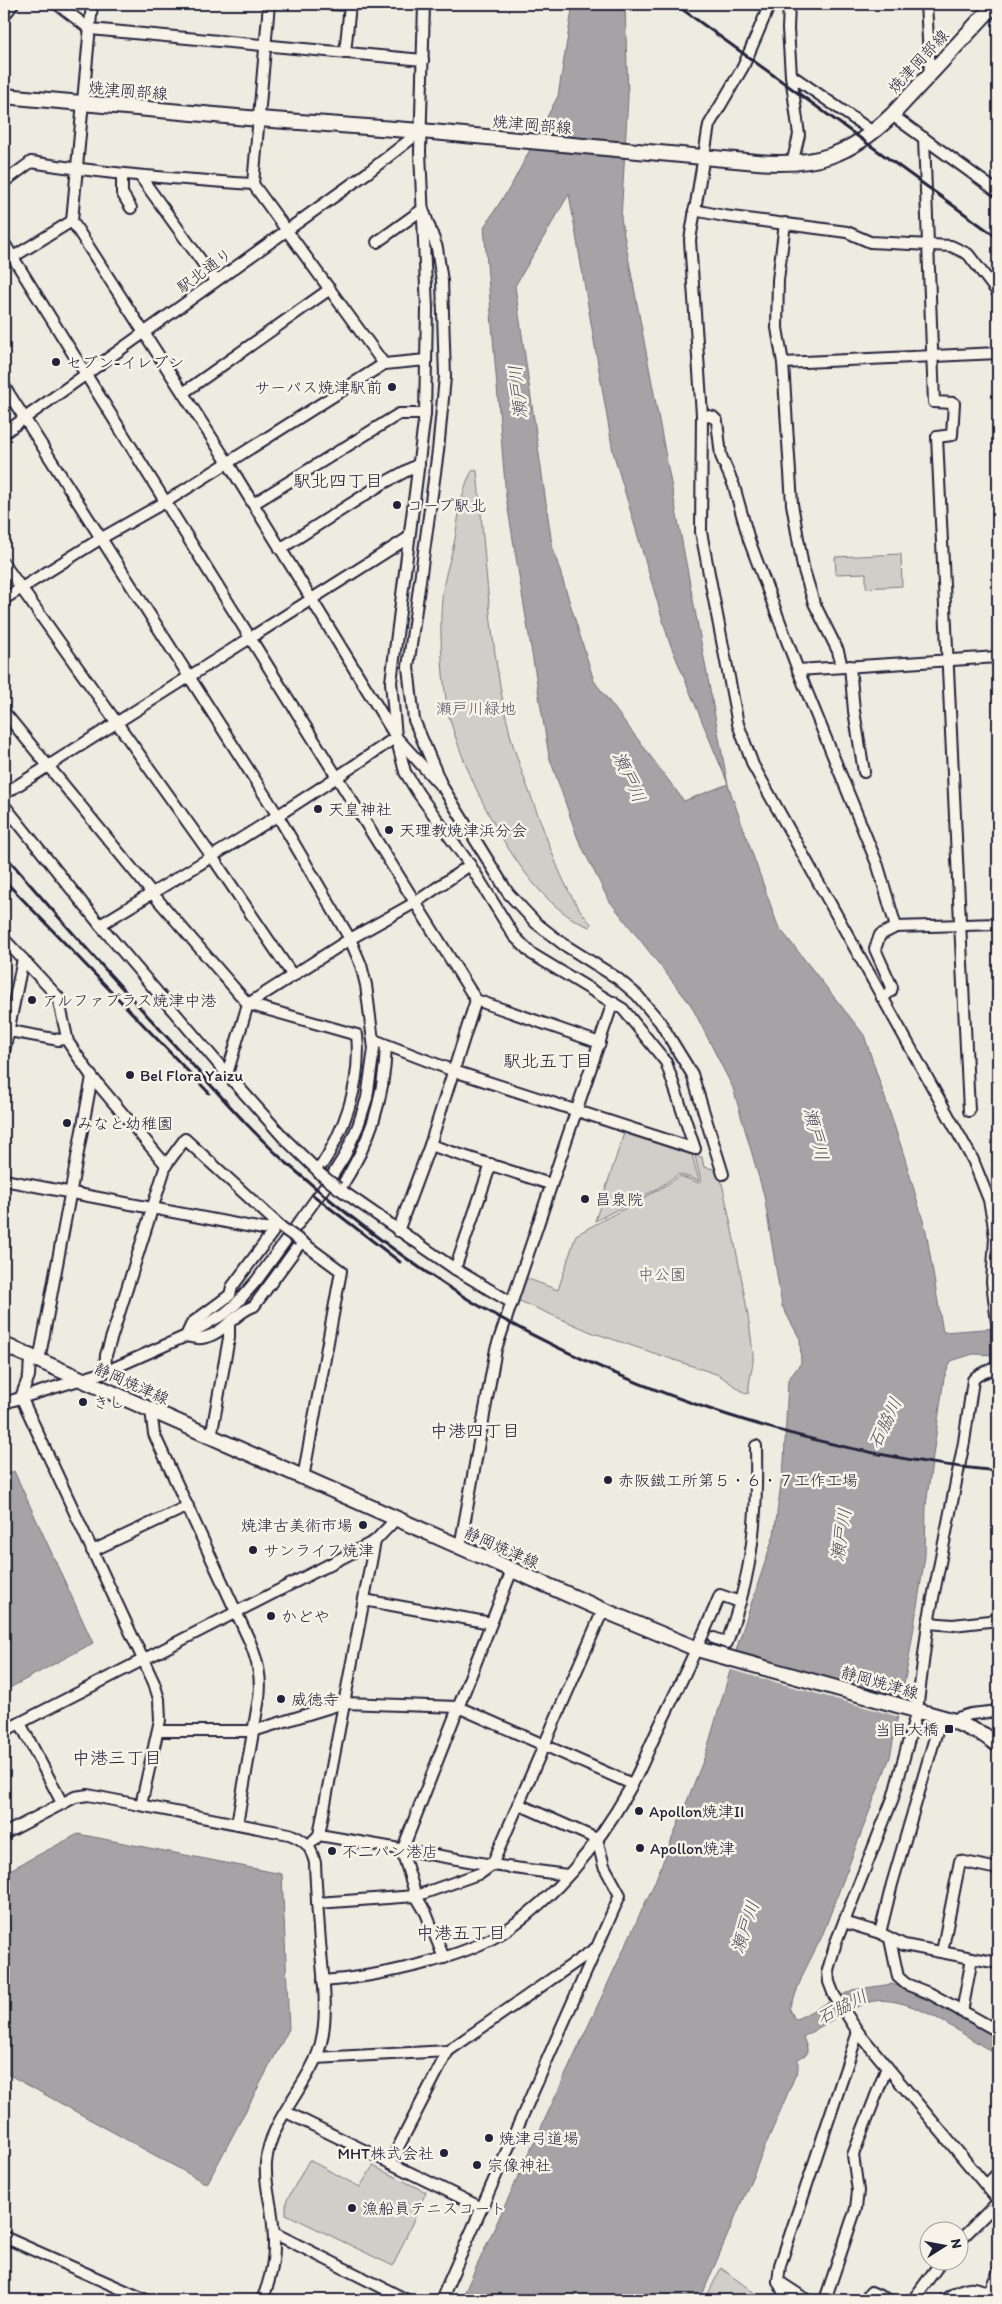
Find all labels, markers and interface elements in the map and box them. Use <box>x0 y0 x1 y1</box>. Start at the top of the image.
street label: 焼津岡部線 <box>884 26 953 97</box>
street label: 焼津岡部線 <box>87 78 169 103</box>
street label: 焼津岡部線 <box>491 112 573 137</box>
street label: 駅北通り <box>173 244 236 297</box>
place label: セブン-イレブン <box>66 353 184 372</box>
marker: セブン-イレブン <box>50 356 62 368</box>
water label: 瀬戸川 <box>504 364 532 420</box>
place label: サーパス焼津駅前 <box>254 378 382 397</box>
marker: サーパス焼津駅前 <box>386 381 398 393</box>
district label: 駅北四丁目 <box>293 470 383 492</box>
place label: コープ駅北 <box>407 496 486 515</box>
marker: コープ駅北 <box>391 499 403 511</box>
park label: 瀬戸川緑地 <box>436 699 516 718</box>
water label: 瀬戸川 <box>608 748 650 806</box>
place label: 天皇神社 <box>328 800 392 819</box>
marker: 天皇神社 <box>312 803 324 815</box>
place label: 天理教焼津浜分会 <box>399 821 527 840</box>
marker: 天理教焼津浜分会 <box>383 824 395 836</box>
place label: アルファプラス焼津中港 <box>42 991 216 1010</box>
marker: アルファプラス焼津中港 <box>26 994 38 1006</box>
district label: 駅北五丁目 <box>503 1050 593 1072</box>
place label: Bel Flora Yaizu <box>140 1066 243 1085</box>
marker: Bel Flora Yaizu <box>124 1069 136 1081</box>
water label: 瀬戸川 <box>799 1105 833 1163</box>
place label: みなと幼稚園 <box>77 1114 173 1133</box>
marker: みなと幼稚園 <box>61 1117 73 1129</box>
place label: 昌泉院 <box>595 1190 643 1209</box>
marker: 昌泉院 <box>579 1193 591 1205</box>
park label: 中公園 <box>638 1265 686 1284</box>
street label: 静岡焼津線 <box>91 1359 172 1408</box>
place label: きし <box>93 1393 125 1412</box>
water label: 石脇川 <box>863 1394 907 1452</box>
marker: きし <box>77 1396 89 1408</box>
district label: 中港四丁目 <box>430 1420 520 1442</box>
place label: 赤阪鐵工所第５・６・７工作工場 <box>618 1471 858 1490</box>
marker: 赤阪鐵工所第５・６・７工作工場 <box>602 1474 614 1486</box>
water label: 瀬戸川 <box>826 1507 856 1563</box>
place label: 焼津古美術市場 <box>241 1516 353 1535</box>
marker: 焼津古美術市場 <box>357 1519 369 1531</box>
street label: 静岡焼津線 <box>461 1523 542 1572</box>
place label: サンライフ焼津 <box>263 1541 374 1560</box>
marker: サンライフ焼津 <box>247 1544 259 1556</box>
place label: かどや <box>281 1607 330 1626</box>
marker: かどや <box>265 1610 277 1622</box>
street label: 静岡焼津線 <box>839 1662 921 1703</box>
place label: 威徳寺 <box>291 1690 339 1709</box>
marker: 威徳寺 <box>275 1693 287 1705</box>
place label: 当目大橋 <box>875 1720 939 1739</box>
marker: 当目大橋 <box>943 1723 955 1735</box>
district label: 中港三丁目 <box>72 1747 162 1769</box>
place label: Apollon焼津II <box>649 1802 744 1821</box>
marker: Apollon焼津II <box>633 1805 645 1817</box>
place label: Apollon焼津 <box>650 1839 735 1858</box>
place label: 不二パン港店 <box>342 1842 438 1861</box>
marker: Apollon焼津 <box>634 1842 646 1854</box>
marker: 不二パン港店 <box>326 1845 338 1857</box>
water label: 瀬戸川 <box>726 1898 764 1956</box>
district label: 中港五丁目 <box>416 1922 506 1944</box>
water label: 石脇川 <box>813 1985 871 2029</box>
place label: 焼津弓道場 <box>499 2129 579 2148</box>
marker: 焼津弓道場 <box>483 2132 495 2144</box>
place label: MHT株式会社 <box>337 2144 434 2163</box>
marker: MHT株式会社 <box>438 2147 450 2159</box>
place label: 宗像神社 <box>487 2156 551 2175</box>
marker: 宗像神社 <box>471 2159 483 2171</box>
place label: 漁船員テニスコート <box>362 2199 506 2218</box>
marker: 漁船員テニスコート <box>346 2202 358 2214</box>
north arrow <box>920 2222 970 2272</box>
text: N <box>947 2237 966 2250</box>

